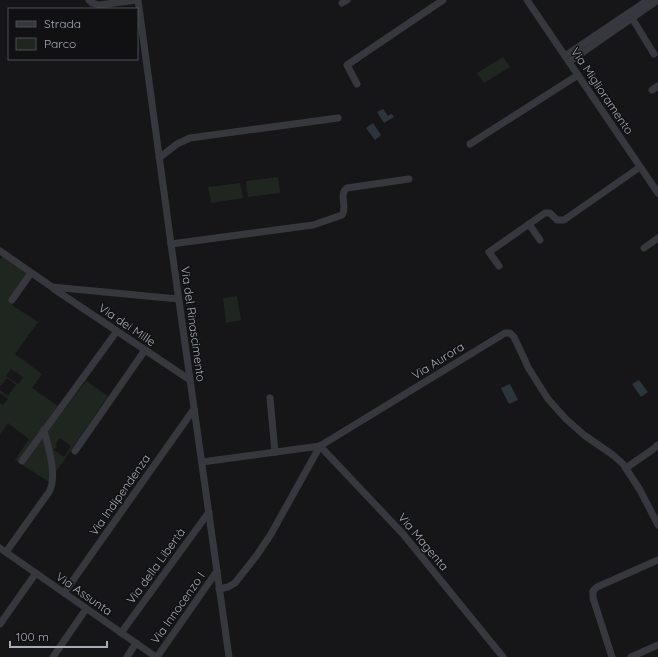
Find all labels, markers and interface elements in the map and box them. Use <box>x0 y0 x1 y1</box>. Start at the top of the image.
legend <box>8 8 138 60</box>
text: Strada <box>44 16 81 31</box>
text: Parco <box>44 36 76 51</box>
street label: Via Miglioramento <box>568 45 637 137</box>
street label: Via del Rinascimento <box>178 265 209 383</box>
street label: Via dei Mille <box>96 300 159 349</box>
street label: Via Aurora <box>409 339 467 383</box>
street label: Via Indipendenza <box>86 451 153 538</box>
street label: Via Magenta <box>395 510 452 574</box>
street label: Via della Libertà <box>123 525 188 607</box>
street label: Via Assunta <box>53 569 115 618</box>
street label: Via Innocenzo I <box>147 569 208 647</box>
scale bar <box>10 623 107 649</box>
text: 100 m <box>16 629 49 644</box>

